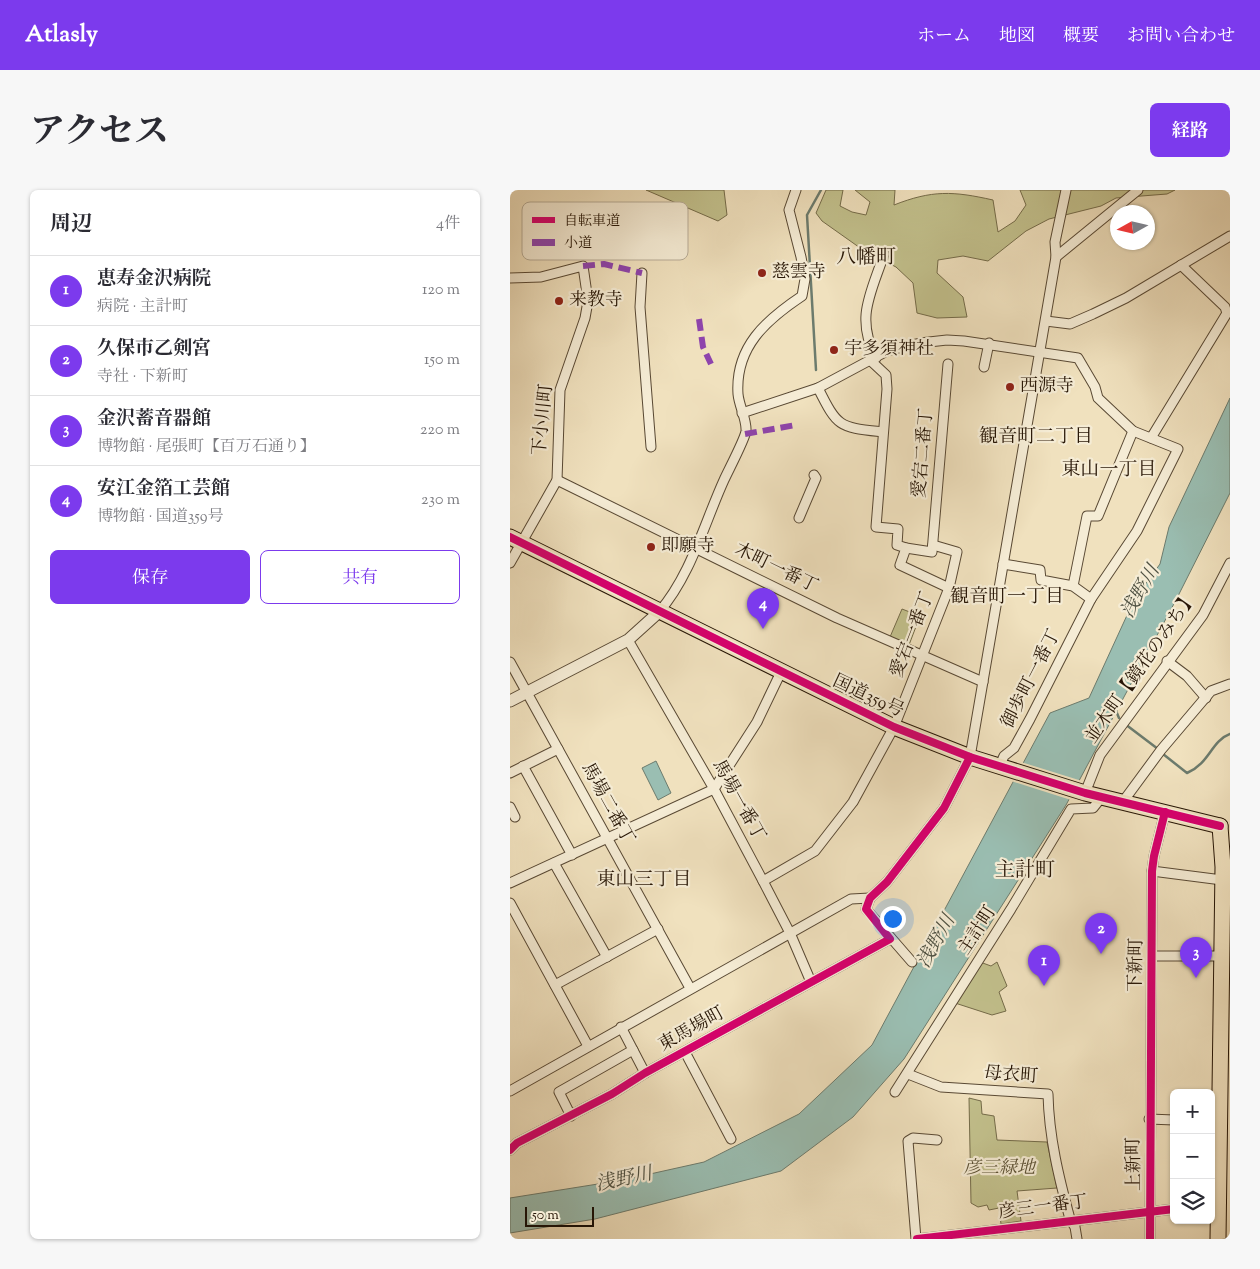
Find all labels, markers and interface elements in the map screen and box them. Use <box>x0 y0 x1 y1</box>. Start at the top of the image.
text: Atlasly <box>25 18 98 52</box>
text: ホーム <box>917 24 971 50</box>
text: 地図 <box>999 24 1035 50</box>
text: 概要 <box>1063 24 1099 50</box>
text: お問い合わせ <box>1127 24 1235 50</box>
button: 経路 <box>1150 103 1230 157</box>
text: アクセス <box>30 108 169 159</box>
legend <box>522 202 688 260</box>
north arrow <box>1110 205 1155 250</box>
text: 周辺 <box>50 210 92 240</box>
text: 自転車道 <box>564 212 620 232</box>
text: 4件 <box>436 213 460 236</box>
text: 小道 <box>564 234 592 254</box>
district label: 八幡町 <box>836 244 896 273</box>
place label: 慈雲寺 <box>772 260 826 286</box>
text: 恵寿金沢病院 <box>97 266 211 293</box>
marker: 慈雲寺 <box>756 267 768 279</box>
text: 1 <box>63 279 69 302</box>
text: 120 m <box>422 279 460 302</box>
place label: 来教寺 <box>569 288 623 314</box>
marker: 来教寺 <box>553 295 565 307</box>
text: 病院 · 主計町 <box>97 296 188 319</box>
text: 久保市乙剣宮 <box>97 336 211 363</box>
place label: 宇多須神社 <box>844 337 934 363</box>
marker: 宇多須神社 <box>828 344 840 356</box>
text: 2 <box>62 349 70 372</box>
text: 150 m <box>424 349 460 372</box>
text: 寺社 · 下新町 <box>97 366 188 389</box>
place label: 西源寺 <box>1020 374 1074 400</box>
marker: 西源寺 <box>1004 381 1016 393</box>
street label: 下小川町 <box>527 383 561 457</box>
text: 金沢蓄音器館 <box>97 406 211 433</box>
street label: 愛宕二番丁 <box>907 407 941 499</box>
text: 3 <box>63 419 69 442</box>
text: 220 m <box>420 419 460 442</box>
district label: 観音町二丁目 <box>979 424 1093 451</box>
text: 博物館 · 尾張町【百万石通り】 <box>97 436 316 459</box>
district label: 東山一丁目 <box>1061 457 1157 484</box>
text: 安江金箔工芸館 <box>97 476 230 503</box>
text: 4 <box>62 489 70 512</box>
text: 230 m <box>421 489 460 512</box>
text: 博物館 · 国道359号 <box>97 506 224 529</box>
place label: 即願寺 <box>661 534 715 560</box>
street label: 木町一番丁 <box>730 538 822 600</box>
marker: 即願寺 <box>645 541 657 553</box>
button: 保存 <box>50 550 250 604</box>
button: 共有 <box>260 550 460 604</box>
water label: 浅野川 <box>1115 559 1168 623</box>
district label: 観音町一丁目 <box>950 584 1064 611</box>
street label: 並木町【鏡花のみち】 <box>1080 587 1204 749</box>
pin: 4 <box>747 588 779 629</box>
street label: 愛宕一番丁 <box>885 588 941 682</box>
street label: 御歩町一番丁 <box>996 625 1068 733</box>
street label: 国道359号 <box>828 669 908 725</box>
street label: 馬場一番丁 <box>705 755 771 847</box>
street label: 馬場二番丁 <box>574 758 640 850</box>
district label: 主計町 <box>995 857 1055 886</box>
district label: 東山三丁目 <box>596 867 692 894</box>
street label: 主計町 <box>952 901 1004 961</box>
your location <box>880 906 906 932</box>
water label: 浅野川 <box>911 909 964 973</box>
pin: 2 <box>1085 913 1117 954</box>
pin: 3 <box>1180 937 1212 978</box>
street label: 下新町 <box>1124 938 1150 992</box>
pin: 1 <box>1028 945 1060 986</box>
street label: 東馬場町 <box>654 1001 730 1059</box>
street label: 母衣町 <box>983 1061 1039 1091</box>
map controls <box>1170 1089 1215 1224</box>
button: + <box>1170 1089 1215 1134</box>
button: − <box>1170 1134 1215 1179</box>
street label: 上新町 <box>1122 1137 1148 1191</box>
park label: 彦三緑地 <box>963 1156 1037 1182</box>
water label: 浅野川 <box>593 1160 657 1199</box>
button: layers <box>1170 1179 1215 1224</box>
street label: 彦三一番丁 <box>997 1190 1089 1226</box>
scale bar <box>525 1204 594 1227</box>
text: 50 m <box>532 1206 559 1226</box>

